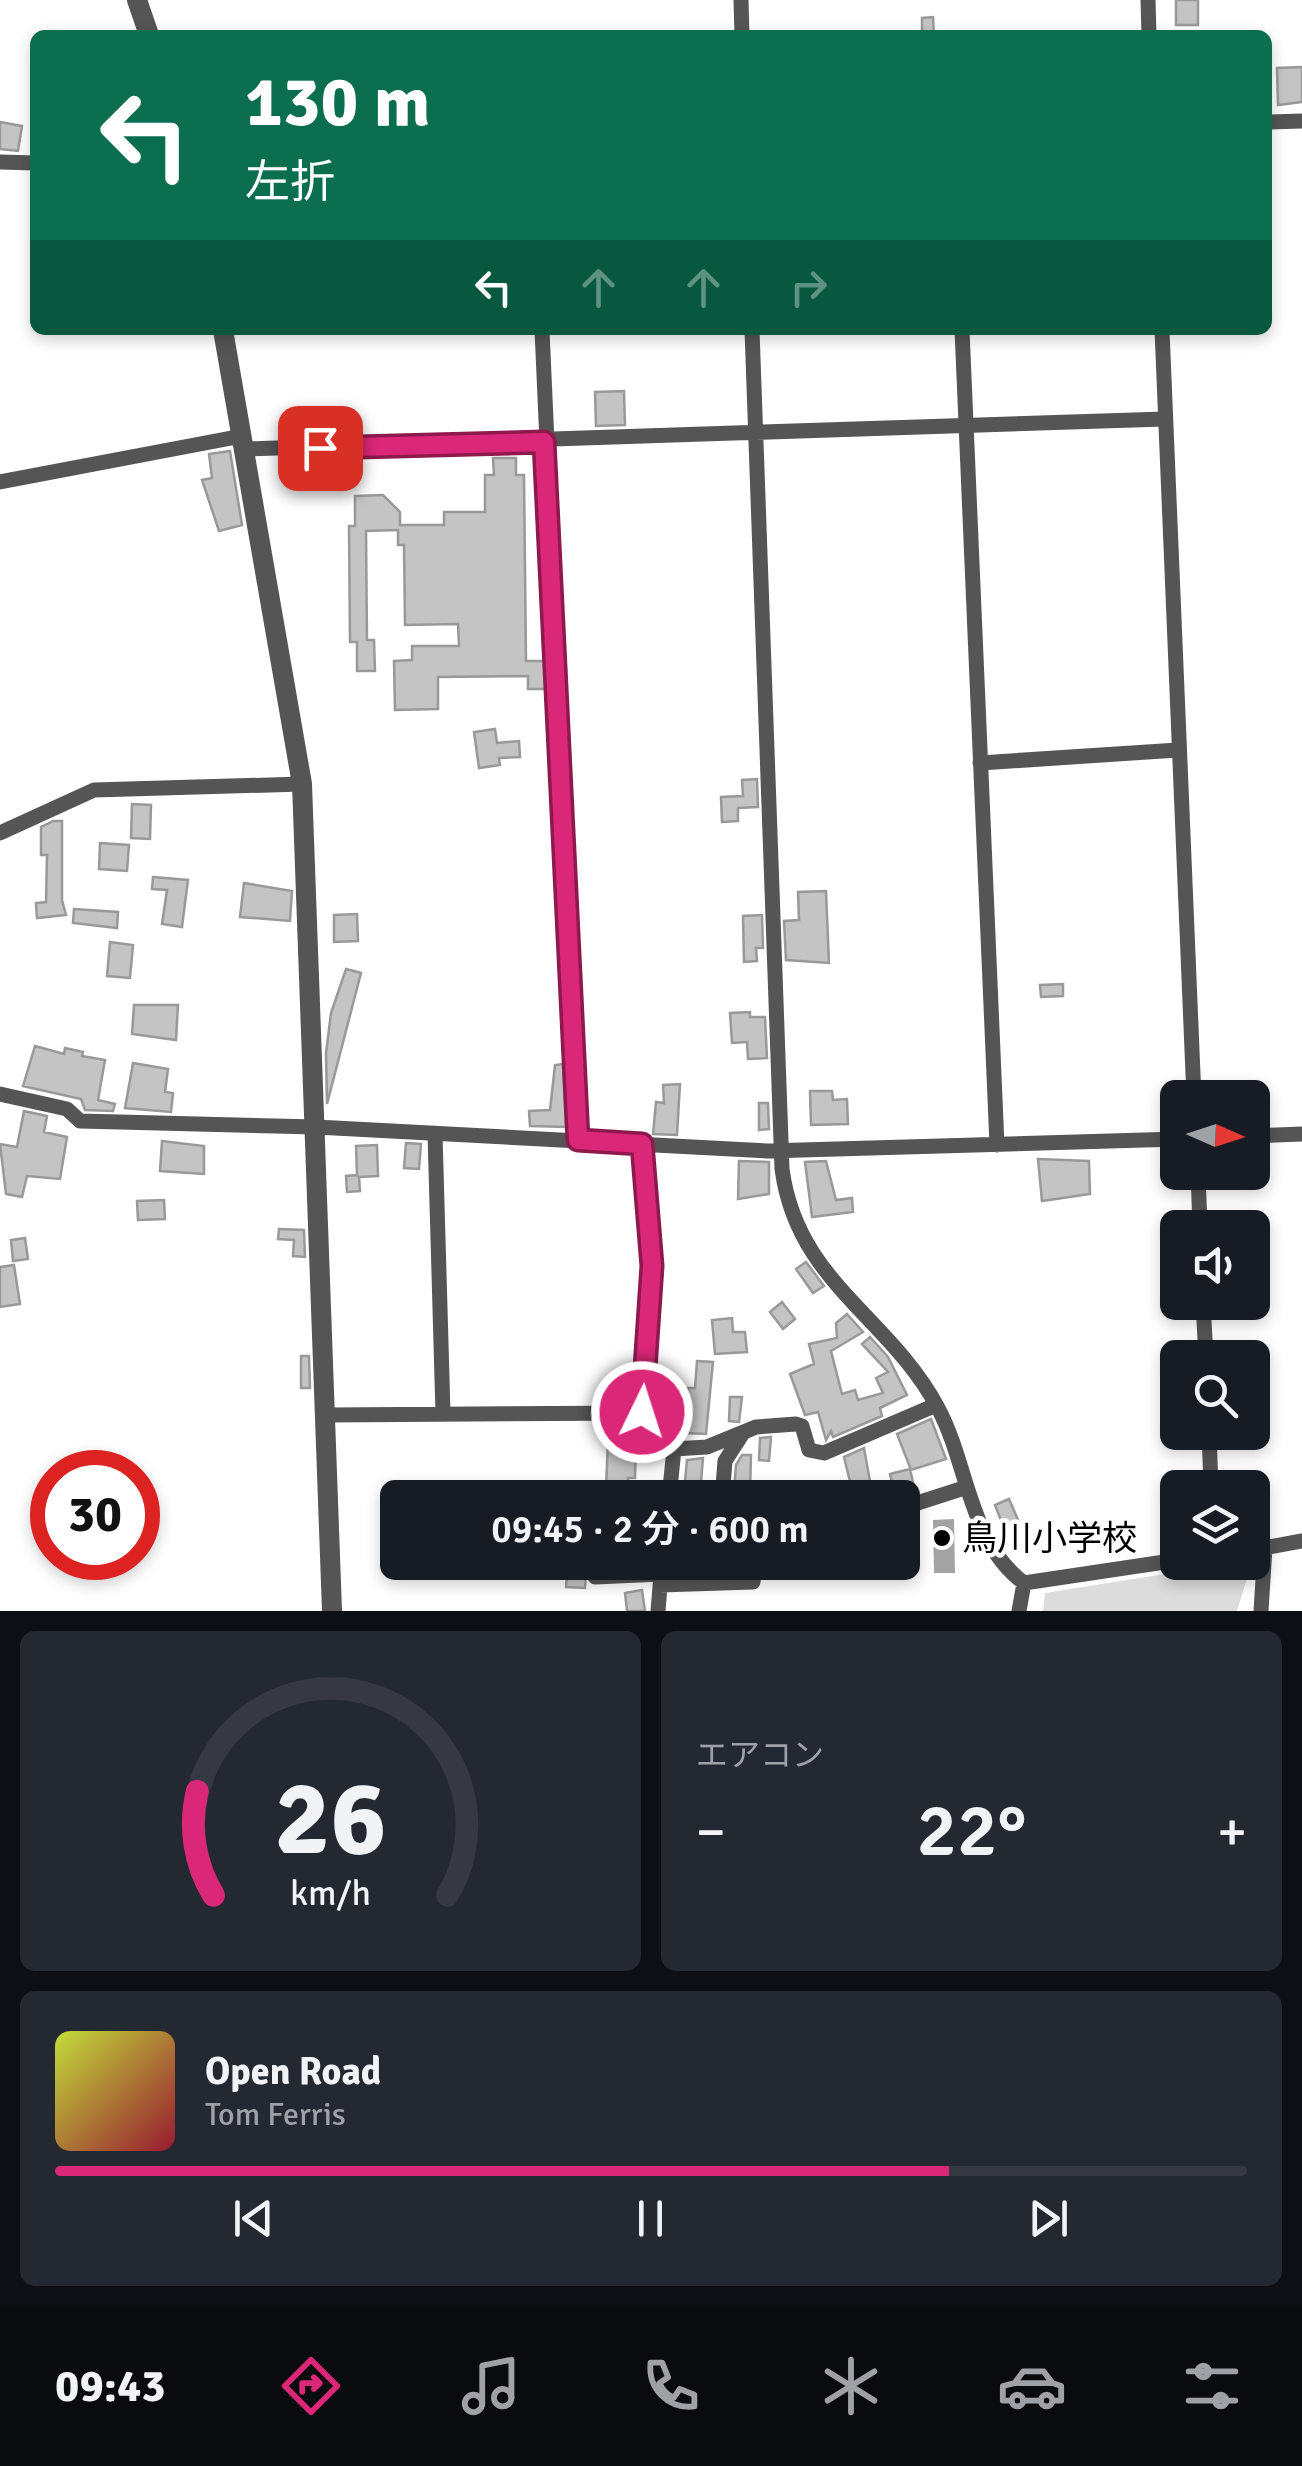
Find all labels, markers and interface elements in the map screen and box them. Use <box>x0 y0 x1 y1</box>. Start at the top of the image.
text: 130 m <box>245 59 430 145</box>
icon: left <box>80 70 210 200</box>
text: 左折 <box>245 155 335 210</box>
icon: left <box>466 260 521 315</box>
icon: ahead <box>571 260 626 315</box>
icon: ahead <box>676 260 731 315</box>
icon: right <box>781 260 836 315</box>
pin <box>278 406 363 491</box>
icon: arrive <box>293 421 348 476</box>
north arrow <box>1160 1080 1270 1190</box>
map controls <box>1160 1080 1270 1580</box>
button: sound <box>1160 1210 1270 1320</box>
button: search <box>1160 1340 1270 1450</box>
position arrow <box>590 1360 694 1464</box>
speed limit sign: 30 <box>30 1450 160 1580</box>
button: layers <box>1160 1470 1270 1580</box>
text: 09:45 · 2 分 · 600 m <box>491 1506 809 1553</box>
place label: 鳥川小学校 <box>962 1517 1137 1560</box>
marker: 鳥川小学校 <box>931 1527 953 1549</box>
text: エアコン <box>696 1736 824 1775</box>
text: 26 <box>274 1755 387 1883</box>
text: 22° <box>917 1784 1026 1877</box>
text: − <box>696 1798 726 1866</box>
text: + <box>1217 1798 1247 1866</box>
text: km/h <box>290 1871 371 1915</box>
text: Open Road <box>205 2048 381 2095</box>
text: Tom Ferris <box>205 2095 346 2134</box>
icon: previous <box>226 2191 281 2246</box>
icon: pause <box>623 2191 678 2246</box>
icon: next <box>1021 2191 1076 2246</box>
icon: directions <box>276 2351 346 2421</box>
icon: music <box>456 2351 526 2421</box>
icon: phone <box>636 2351 706 2421</box>
icon: climate <box>816 2351 886 2421</box>
icon: car <box>997 2351 1067 2421</box>
icon: filters <box>1177 2351 1247 2421</box>
text: 09:43 <box>55 2359 166 2414</box>

